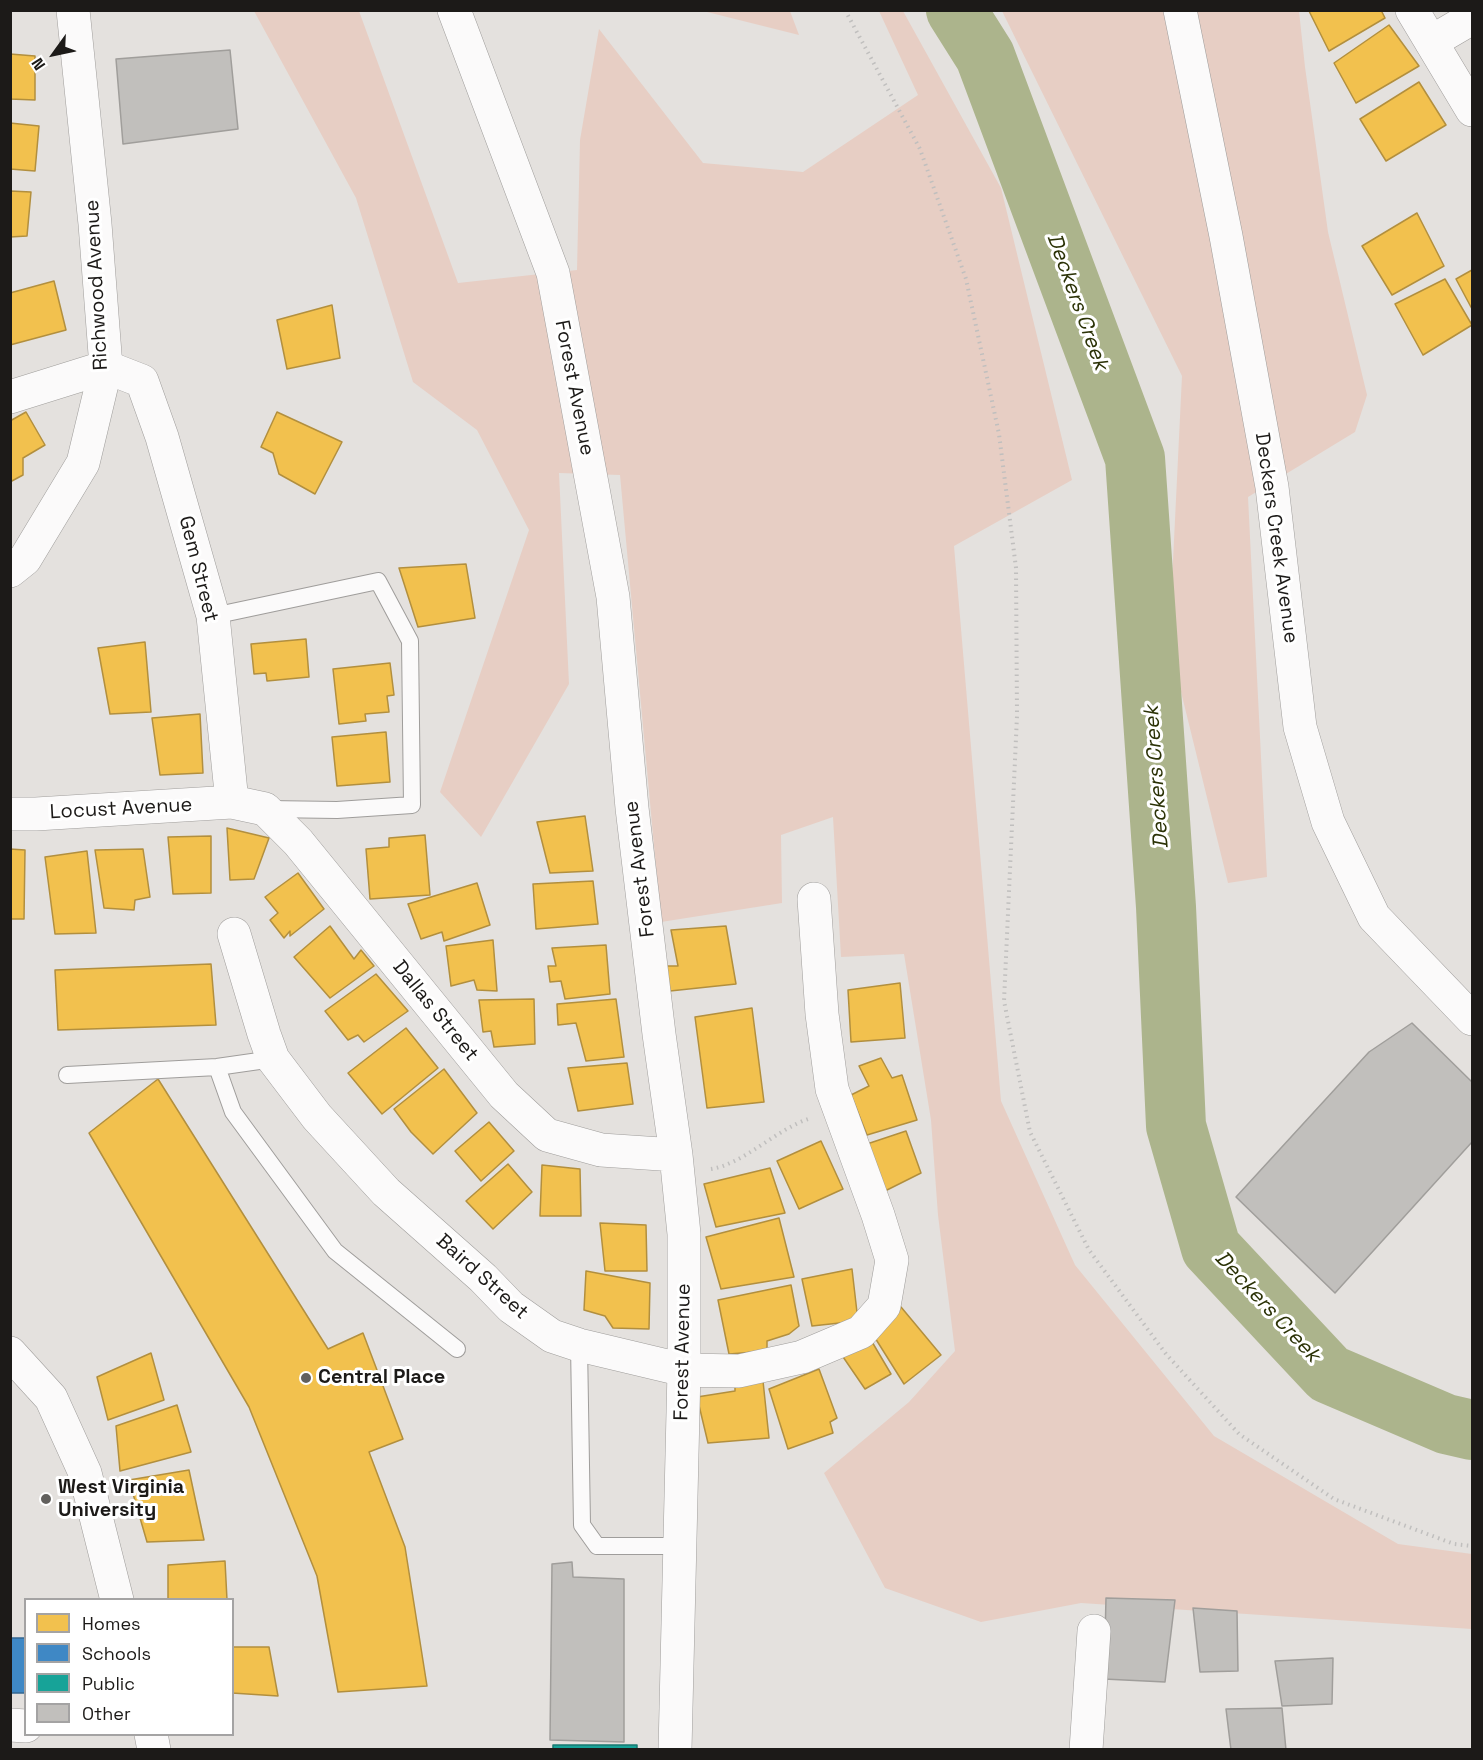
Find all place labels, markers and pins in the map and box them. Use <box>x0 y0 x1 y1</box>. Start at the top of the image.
place label: Central Place <box>318 1366 445 1390</box>
marker: Central Place <box>299 1371 313 1385</box>
place label: West Virginia University <box>58 1476 184 1523</box>
marker: West Virginia University <box>39 1492 53 1506</box>

